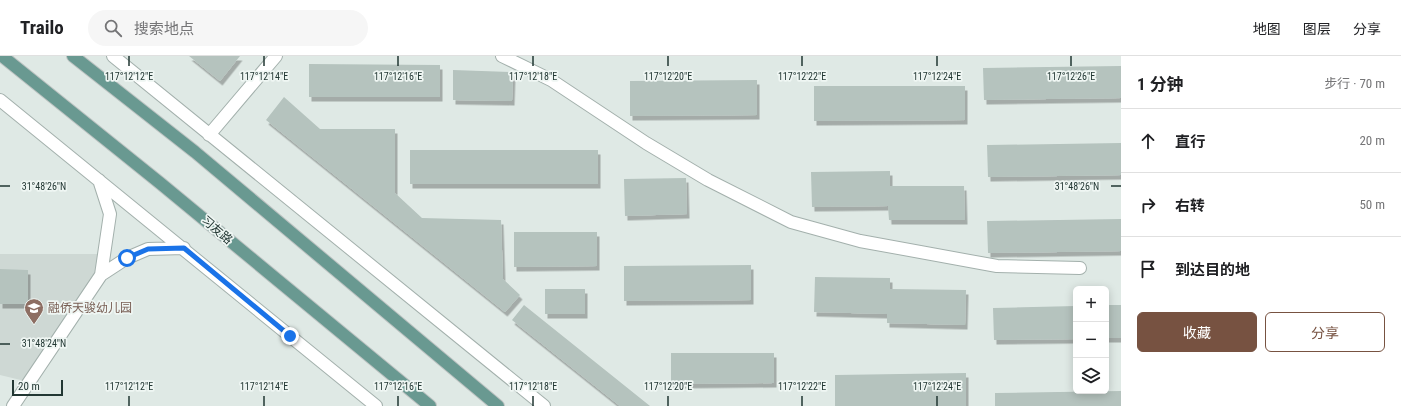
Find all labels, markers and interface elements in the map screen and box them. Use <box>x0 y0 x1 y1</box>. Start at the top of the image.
search box <box>88 10 368 46</box>
text: Trailo <box>20 16 64 39</box>
icon: search <box>102 17 124 39</box>
text: 搜索地点 <box>134 20 194 38</box>
text: 地图 <box>1253 21 1281 37</box>
text: 图层 <box>1303 21 1331 37</box>
text: 分享 <box>1353 21 1381 37</box>
text: 117°12'12"E <box>105 71 153 82</box>
text: 117°12'14"E <box>240 71 288 82</box>
text: 117°12'16"E <box>374 71 422 82</box>
text: 117°12'18"E <box>509 71 557 82</box>
text: 117°12'20"E <box>644 71 692 82</box>
text: 117°12'22"E <box>778 71 826 82</box>
text: 117°12'24"E <box>913 71 961 82</box>
text: 117°12'26"E <box>1047 71 1095 82</box>
text: 1 分钟 <box>1137 74 1184 94</box>
text: 步行 · 70 m <box>1324 76 1385 91</box>
icon: ahead <box>1137 130 1159 152</box>
text: 直行 <box>1175 133 1205 151</box>
text: 20 m <box>1359 133 1385 148</box>
text: 31°48'26"N <box>22 181 66 192</box>
text: 31°48'26"N <box>1055 181 1099 192</box>
icon: right <box>1137 194 1159 216</box>
text: 右转 <box>1175 197 1205 215</box>
text: 50 m <box>1359 197 1385 212</box>
street label: 习友路 <box>199 213 235 247</box>
route start <box>118 249 136 267</box>
icon: arrive <box>1137 258 1159 280</box>
text: 到达目的地 <box>1175 261 1250 279</box>
map controls <box>1073 286 1109 394</box>
button: + <box>1073 286 1109 322</box>
school or university icon: 融侨天骏幼儿园 <box>23 297 45 325</box>
place label: 融侨天骏幼儿园 <box>48 301 132 315</box>
button: 收藏 <box>1137 312 1257 352</box>
button: 分享 <box>1265 312 1385 352</box>
button: − <box>1073 322 1109 358</box>
route end <box>281 327 299 345</box>
text: 31°48'24"N <box>22 338 66 349</box>
button: layers <box>1073 358 1109 394</box>
scale bar <box>12 378 63 397</box>
text: 20 m <box>18 380 40 393</box>
text: 117°12'12"E <box>105 381 153 392</box>
text: 117°12'14"E <box>240 381 288 392</box>
text: 117°12'16"E <box>374 381 422 392</box>
text: 117°12'18"E <box>509 381 557 392</box>
text: 117°12'20"E <box>644 381 692 392</box>
text: 117°12'22"E <box>778 381 826 392</box>
text: 117°12'24"E <box>913 381 961 392</box>

